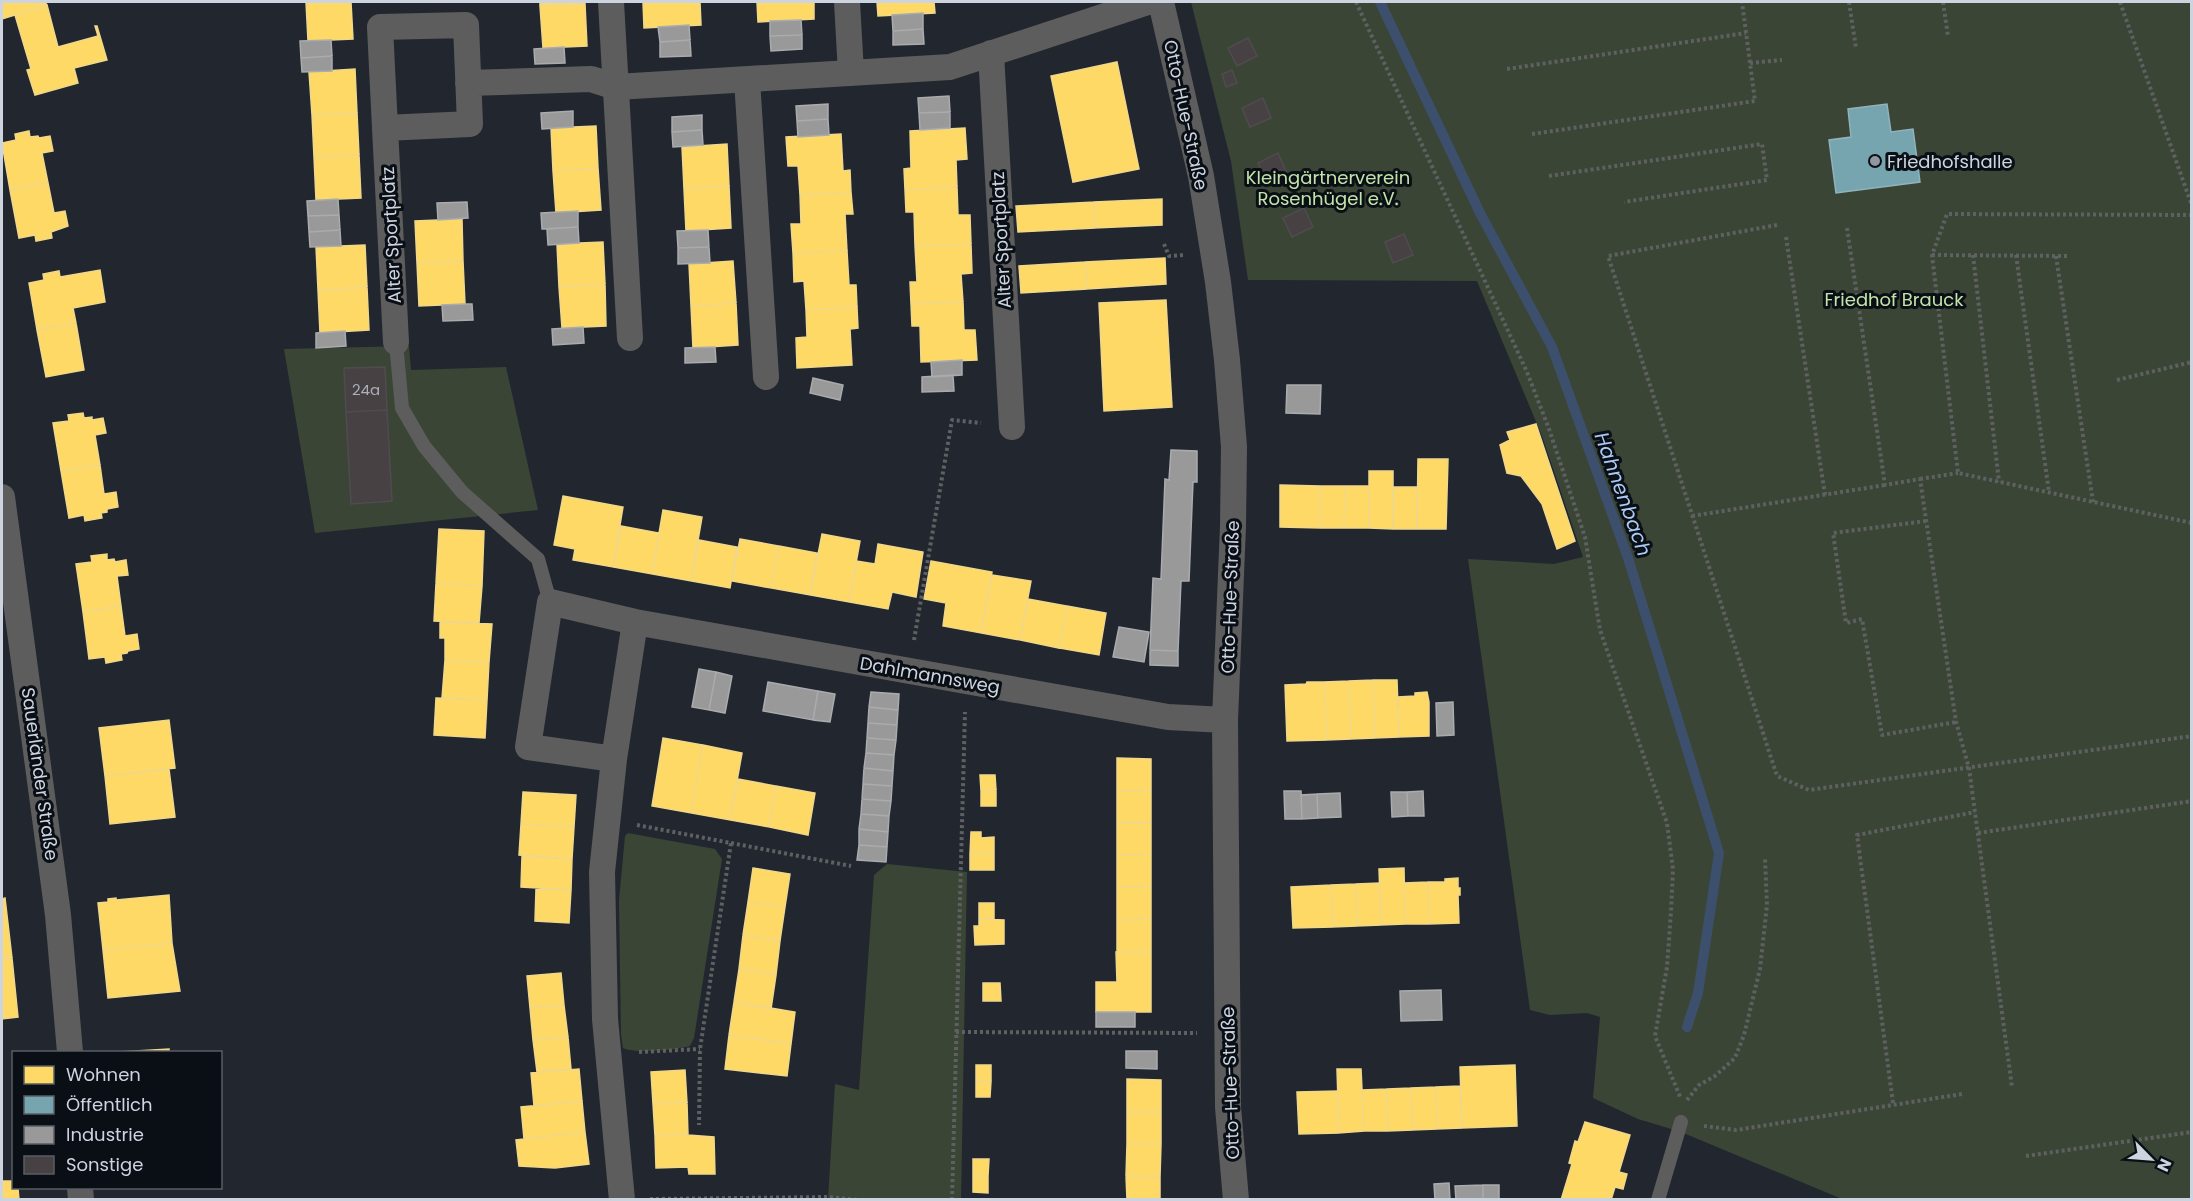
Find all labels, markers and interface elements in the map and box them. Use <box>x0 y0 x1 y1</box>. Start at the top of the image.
street label: Otto-Hue-Straße <box>1158 37 1214 193</box>
place label: Friedhofshalle <box>1887 149 2013 174</box>
marker: Friedhofshalle <box>1868 154 1882 168</box>
park label: Kleingärtnerverein Rosenhügel e.V. <box>1246 165 1410 211</box>
street label: Alter Sportplatz <box>375 166 407 304</box>
street label: Alter Sportplatz <box>985 171 1017 309</box>
park label: Friedhof Brauck <box>1825 287 1964 312</box>
house number: 24a <box>352 379 380 400</box>
water label: Hahnenbach <box>1588 428 1658 560</box>
street label: Otto-Hue-Straße <box>1215 520 1245 674</box>
street label: Dahlmannsweg <box>858 650 1002 700</box>
street label: Sauerländer Straße <box>15 686 65 862</box>
street label: Otto-Hue-Straße <box>1215 1006 1245 1160</box>
legend <box>12 1051 222 1189</box>
text: Wohnen <box>66 1062 141 1087</box>
text: Öffentlich <box>66 1092 153 1117</box>
text: Industrie <box>66 1122 144 1147</box>
north arrow <box>2121 1129 2181 1189</box>
text: Sonstige <box>66 1152 143 1177</box>
text: N <box>2151 1155 2177 1175</box>

